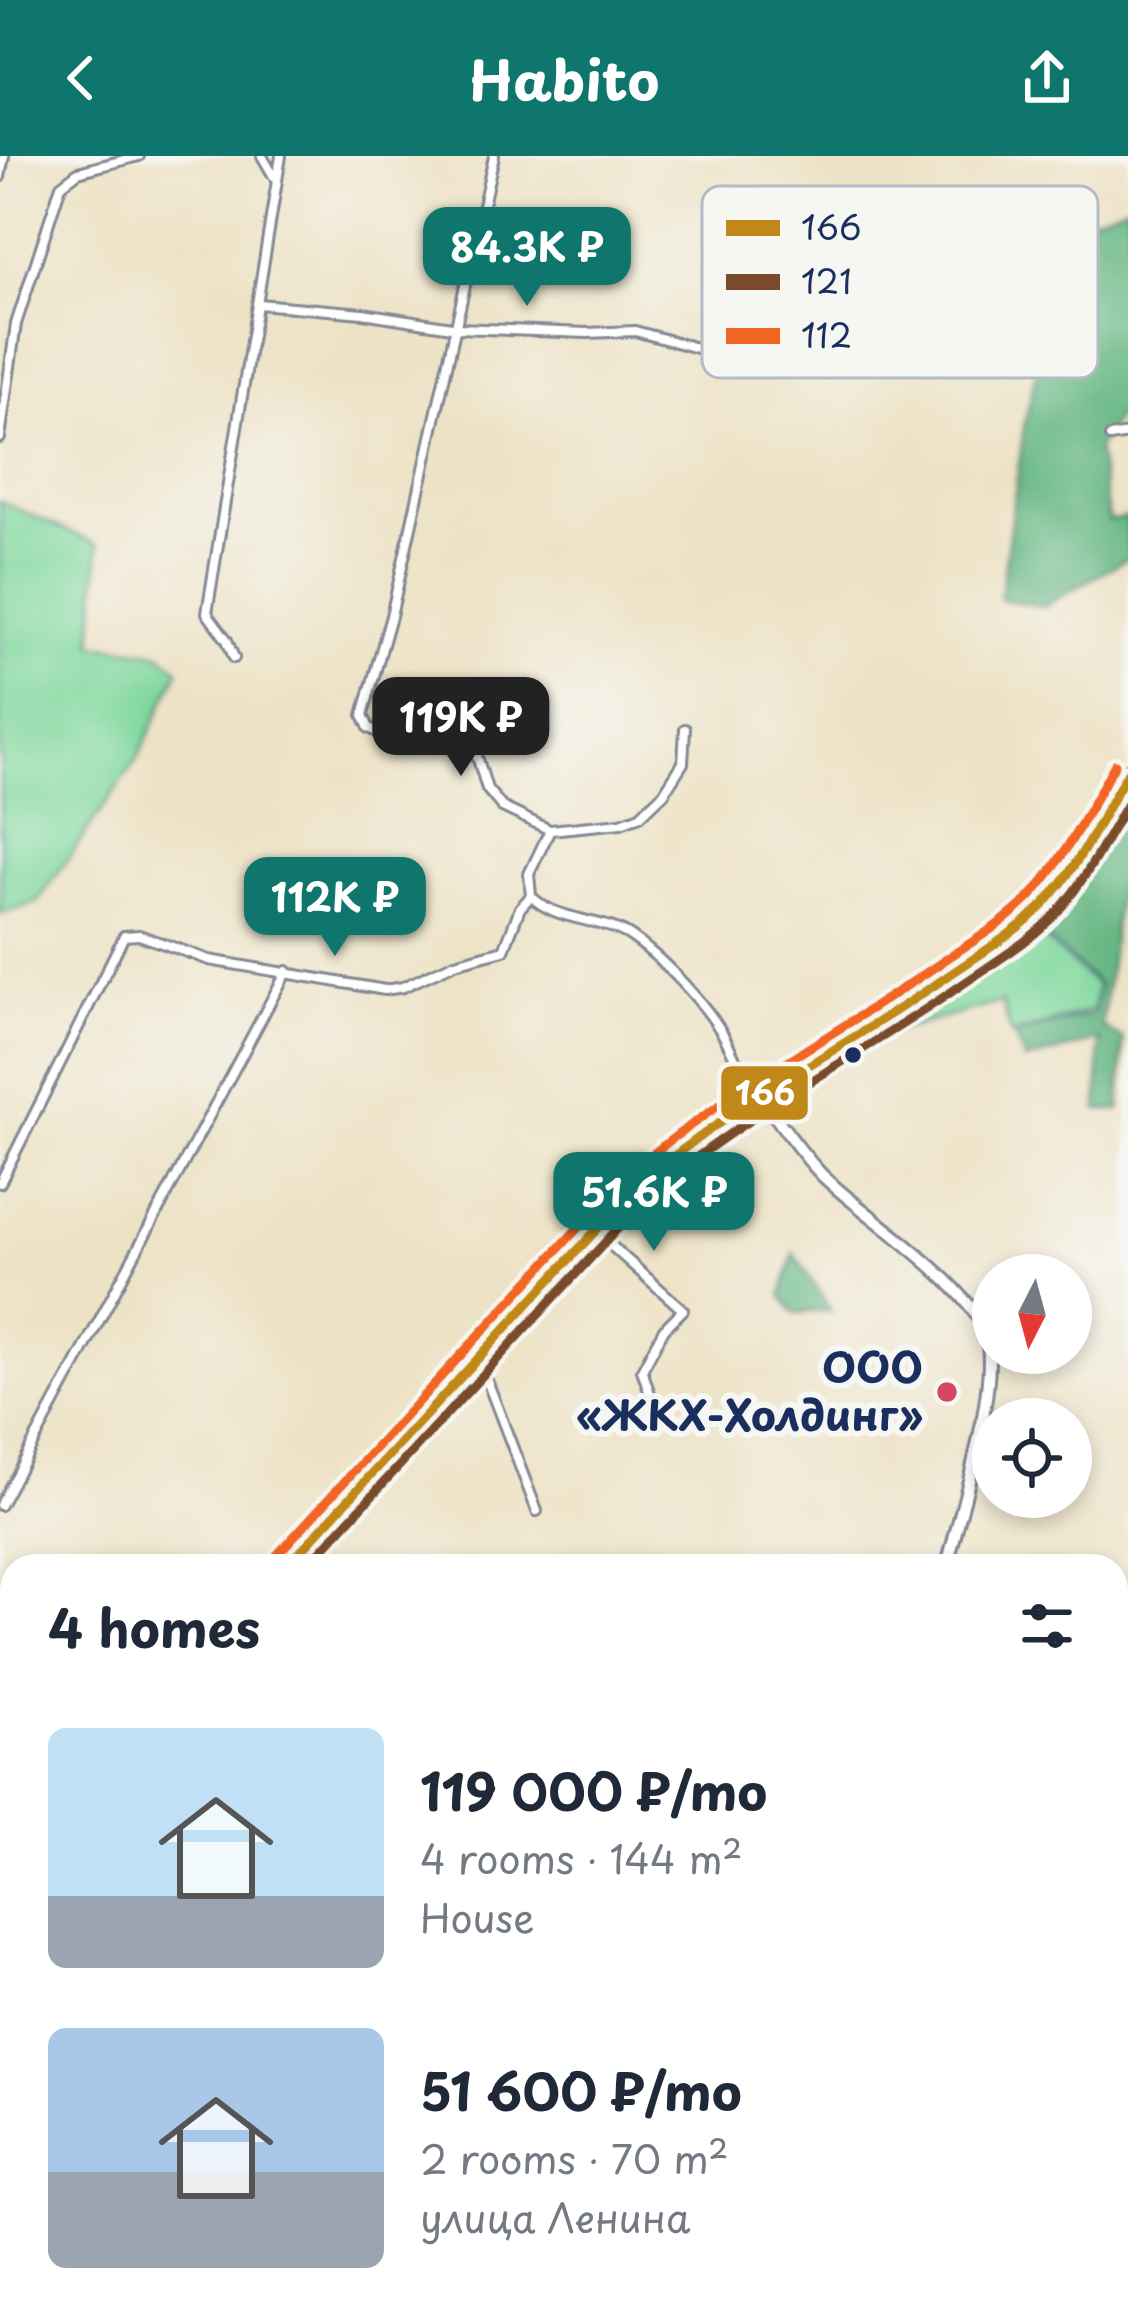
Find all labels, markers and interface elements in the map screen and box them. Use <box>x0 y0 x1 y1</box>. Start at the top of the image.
text: Habito <box>469 38 659 119</box>
icon: back <box>48 45 114 111</box>
icon: share <box>1014 45 1080 111</box>
legend <box>702 186 1098 378</box>
text: 166 <box>801 201 861 251</box>
pin: 84.3K ₽ <box>416 207 638 309</box>
text: 84.3K ₽ <box>450 216 604 275</box>
text: 121 <box>801 255 852 305</box>
text: 112 <box>801 309 852 359</box>
pin: 119K ₽ <box>363 677 559 779</box>
text: 119K ₽ <box>399 686 523 745</box>
pin: 112K ₽ <box>237 857 433 959</box>
text: 112K ₽ <box>271 866 399 925</box>
unlabelled marker <box>842 1044 864 1066</box>
line badge: 166 <box>719 1064 810 1122</box>
text: 166 <box>735 1066 795 1116</box>
pin: 51.6K ₽ <box>543 1152 765 1254</box>
text: 51.6K ₽ <box>580 1161 728 1220</box>
north arrow <box>972 1254 1092 1374</box>
map controls <box>972 1254 1092 1518</box>
place label: ООО «ЖКХ-Холдинг» <box>576 1334 923 1445</box>
marker: ООО «ЖКХ-Холдинг» <box>934 1379 960 1405</box>
button: locate <box>972 1398 1092 1518</box>
text: 4 homes <box>48 1588 260 1665</box>
icon: filters <box>1014 1593 1080 1659</box>
text: 119 000 ₽/mo <box>420 1751 767 1828</box>
icon: home <box>144 1776 288 1920</box>
text: 4 rooms · 144 m² <box>420 1828 743 1887</box>
text: House <box>420 1887 534 1946</box>
text: 51 600 ₽/mo <box>420 2051 742 2128</box>
icon: home <box>144 2076 288 2220</box>
text: 2 rooms · 70 m² <box>420 2128 729 2187</box>
text: улица Ленина <box>420 2187 691 2246</box>

